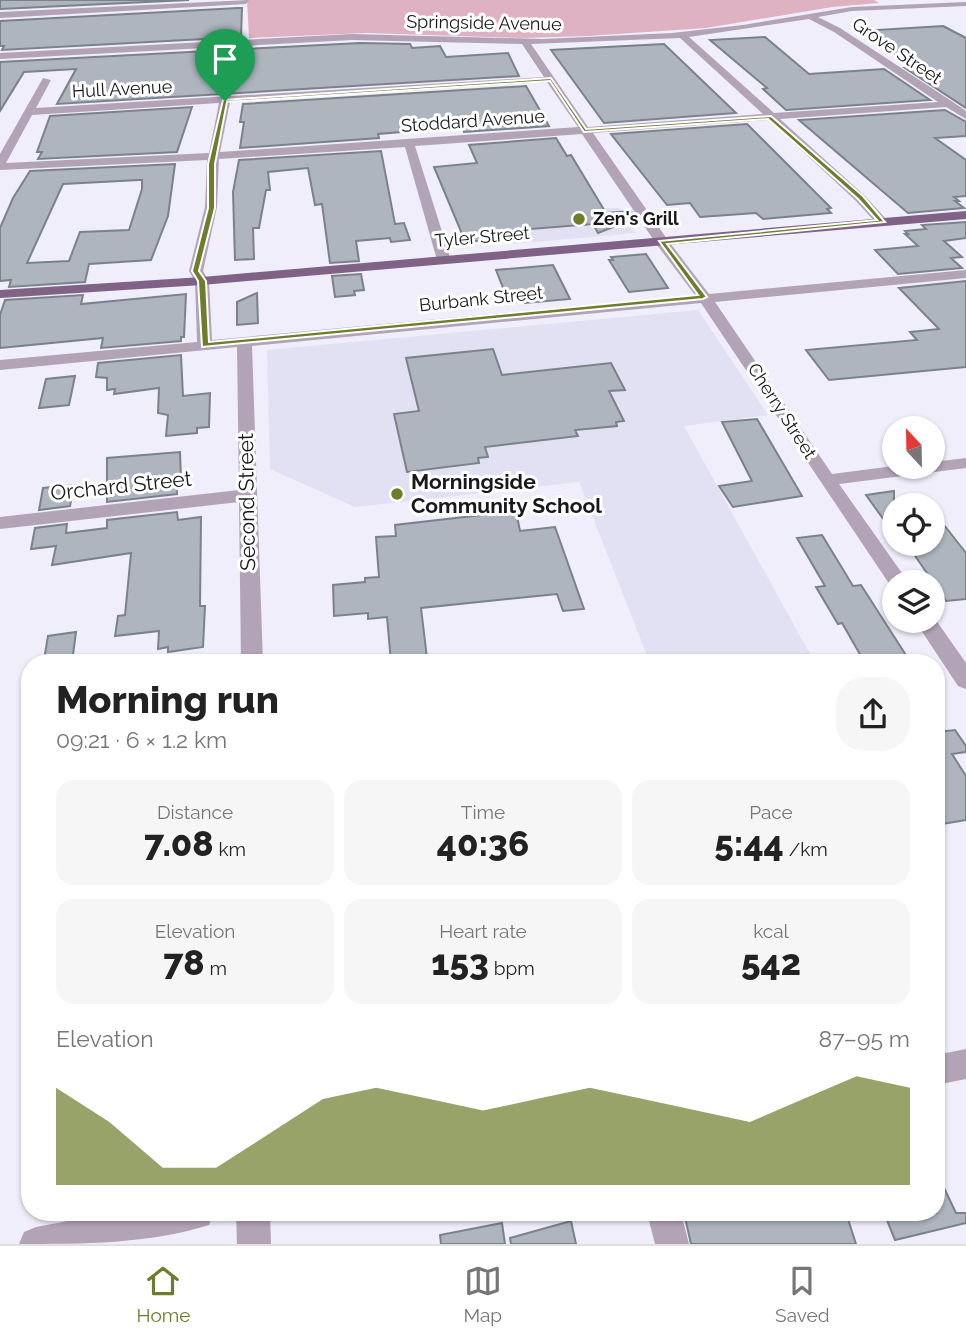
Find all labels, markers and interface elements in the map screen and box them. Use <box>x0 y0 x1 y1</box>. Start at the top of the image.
street label: Springside Avenue <box>406 11 562 34</box>
street label: Grove Street <box>848 13 946 88</box>
pin <box>195 29 255 101</box>
icon: arrive <box>206 40 244 78</box>
street label: Hull Avenue <box>71 75 173 102</box>
street label: Stoddard Avenue <box>400 105 546 136</box>
place label: Zen's Grill <box>593 208 679 229</box>
marker: Zen's Grill <box>571 211 587 227</box>
street label: Tyler Street <box>434 222 530 251</box>
street label: Burbank Street <box>418 282 544 315</box>
street label: Cherry Street <box>744 359 821 462</box>
north arrow <box>882 416 945 480</box>
map controls <box>882 416 945 633</box>
street label: Second Street <box>233 433 260 571</box>
street label: Orchard Street <box>49 466 193 505</box>
place label: Morningside Community School <box>411 469 602 518</box>
marker: Morningside Community School <box>389 486 405 502</box>
button: locate <box>882 493 945 556</box>
button: layers <box>882 570 945 633</box>
text: Morning run <box>56 677 279 722</box>
button: share <box>836 677 910 751</box>
text: 09:21 · 6 × 1.2 km <box>56 726 227 753</box>
text: Distance <box>157 801 233 823</box>
text: Time <box>461 801 505 823</box>
text: Pace <box>749 801 793 823</box>
text: 7.08 <box>144 823 214 864</box>
text: 40:36 <box>437 823 529 864</box>
text: 5:44 <box>714 823 784 864</box>
text: km <box>214 838 246 860</box>
text: /km <box>784 838 828 860</box>
text: Elevation <box>155 920 235 942</box>
text: Heart rate <box>439 920 527 942</box>
text: kcal <box>753 920 789 942</box>
text: 78 <box>163 942 205 983</box>
text: 153 <box>431 942 489 983</box>
text: 542 <box>741 942 801 983</box>
text: m <box>205 957 227 979</box>
text: bpm <box>489 957 535 979</box>
text: Elevation <box>56 1025 154 1052</box>
text: 87–95 m <box>819 1025 910 1052</box>
tab: Home <box>137 1262 190 1326</box>
tab: Map <box>463 1262 502 1326</box>
tab: Saved <box>775 1262 829 1326</box>

